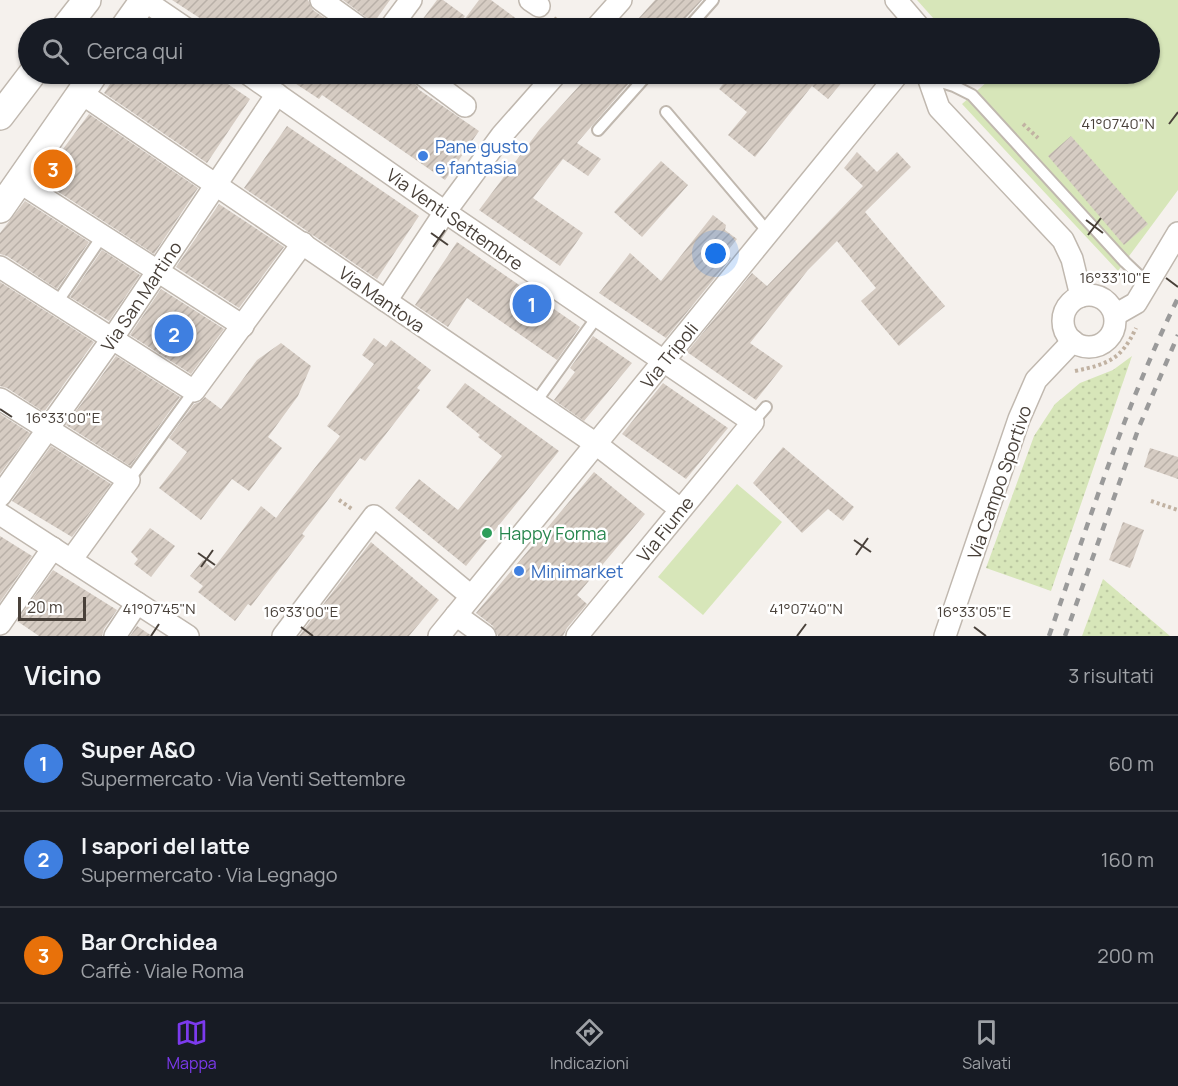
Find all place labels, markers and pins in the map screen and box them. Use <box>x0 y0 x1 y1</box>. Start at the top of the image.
place label: Pane gusto e fantasia <box>435 134 529 179</box>
pin: 3 <box>34 146 72 192</box>
marker: Pane gusto e fantasia <box>416 149 430 163</box>
pin: 1 <box>512 282 552 326</box>
pin: 2 <box>154 312 194 356</box>
place label: Happy Forma <box>499 521 607 545</box>
marker: Happy Forma <box>480 526 494 540</box>
place label: Minimarket <box>531 559 623 583</box>
marker: Minimarket <box>512 564 526 578</box>

